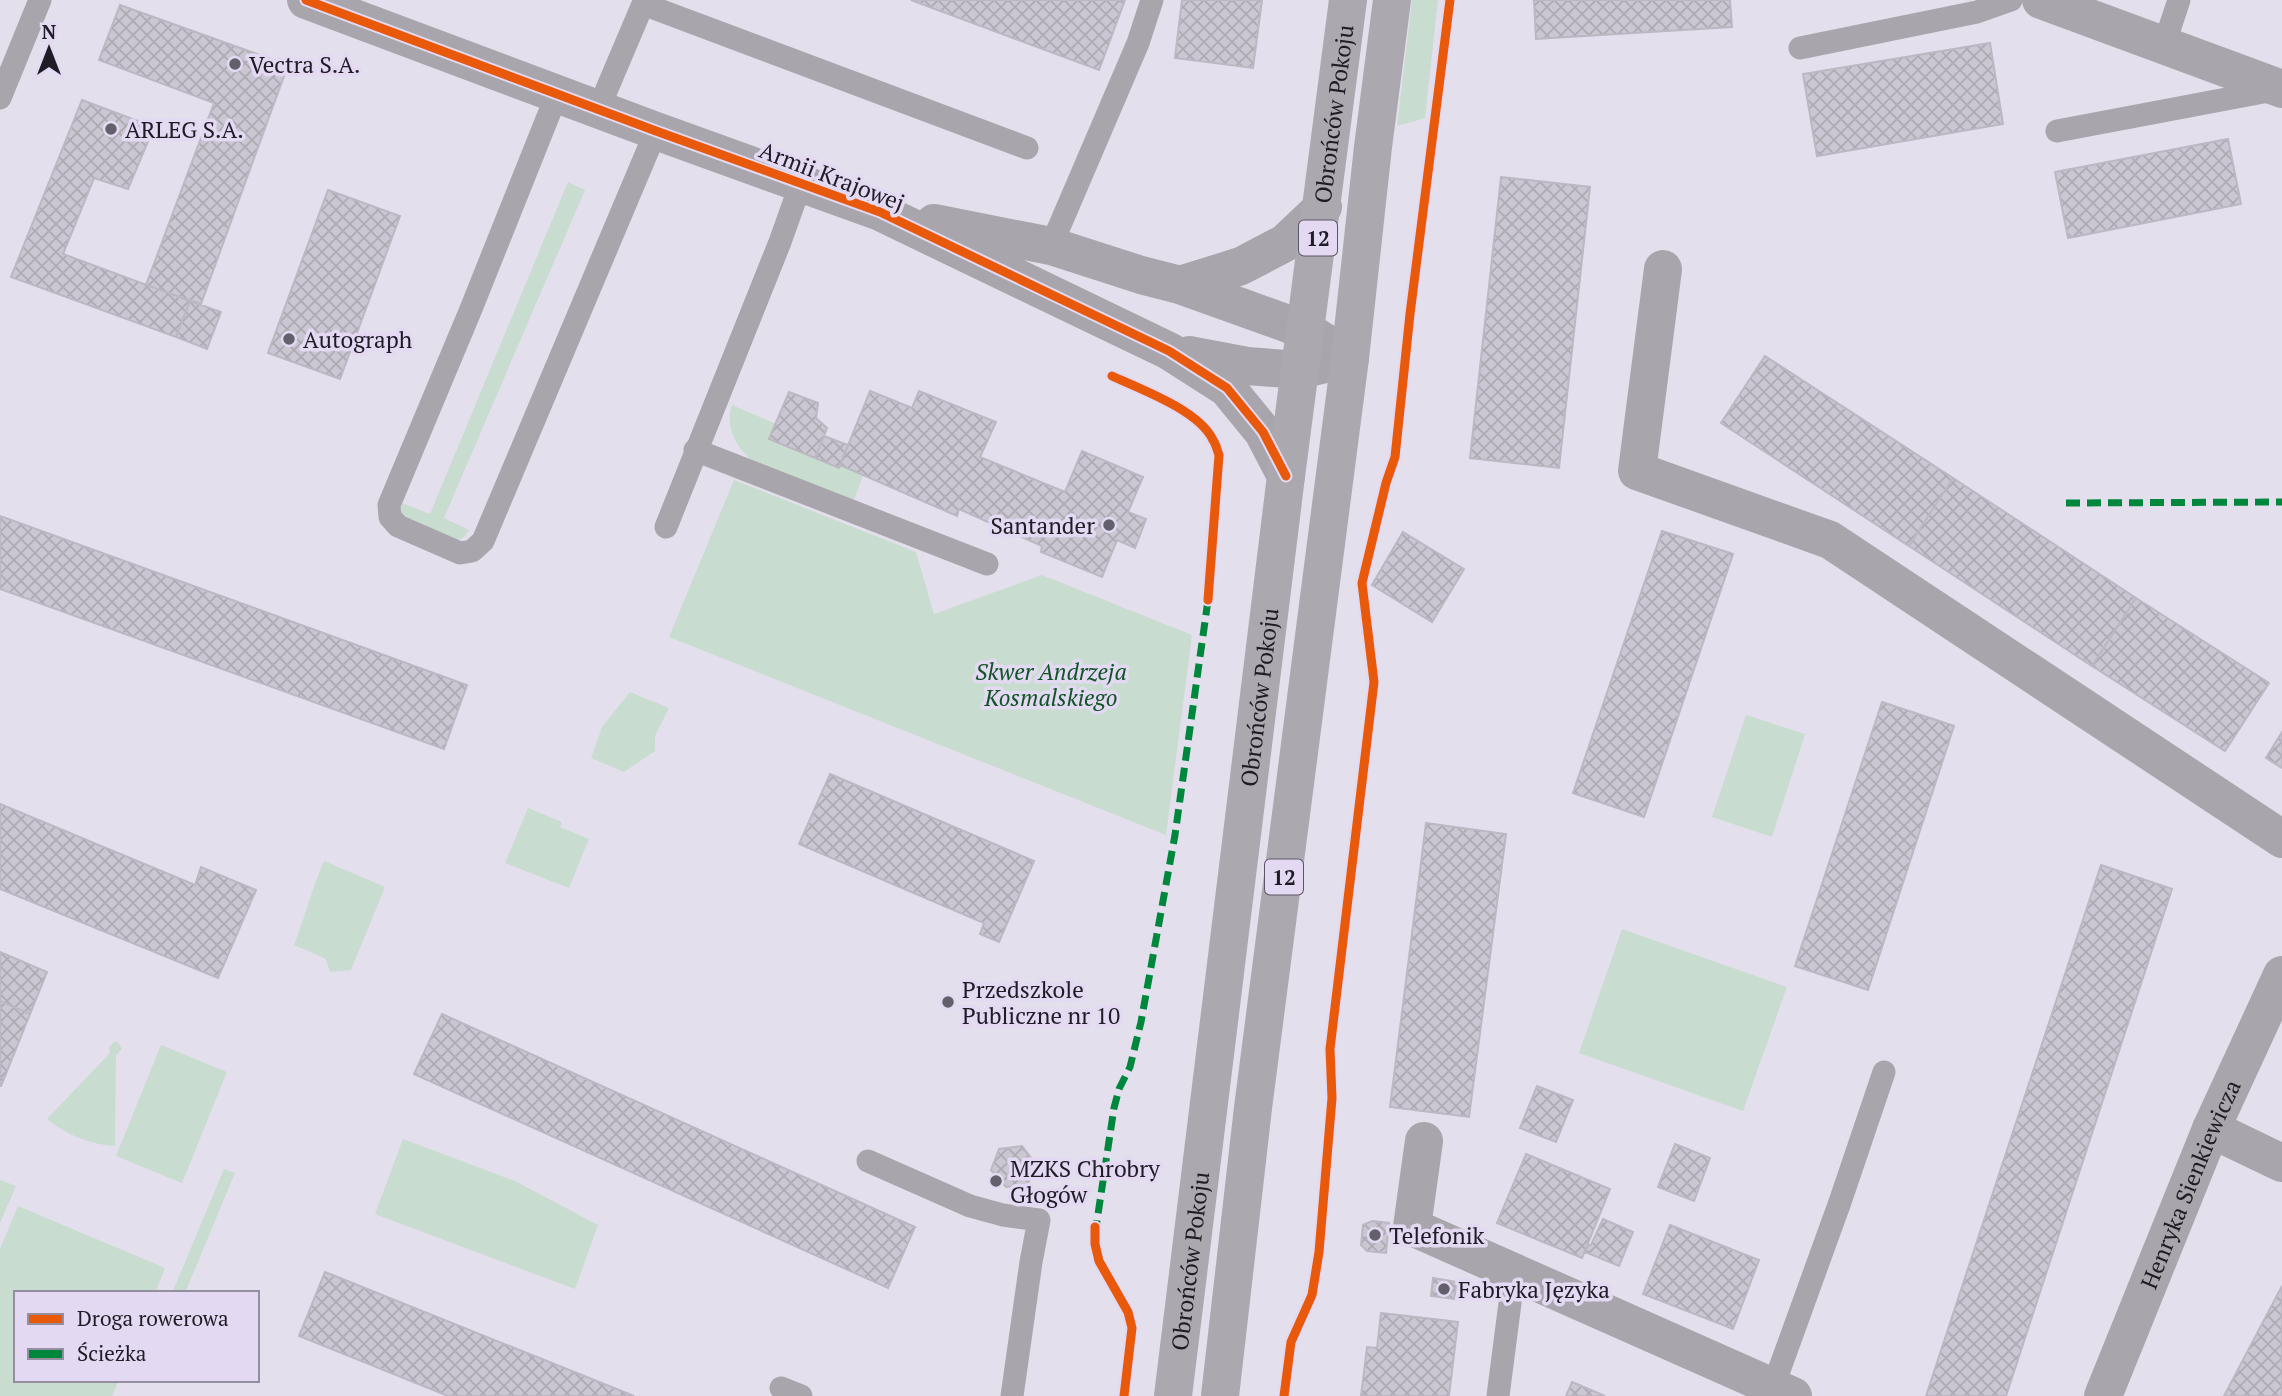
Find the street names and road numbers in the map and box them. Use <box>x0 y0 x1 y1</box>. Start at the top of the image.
street label: Obrońców Pokoju <box>1306 23 1360 205</box>
street label: Armii Krajowej <box>755 134 909 218</box>
road number: 12 <box>1299 220 1337 256</box>
street label: Obrońców Pokoju <box>1232 606 1285 788</box>
road number: 12 <box>1265 860 1303 894</box>
street label: Henryka Sienkiewicza <box>2133 1074 2247 1293</box>
street label: Obrońców Pokoju <box>1163 1170 1216 1352</box>

